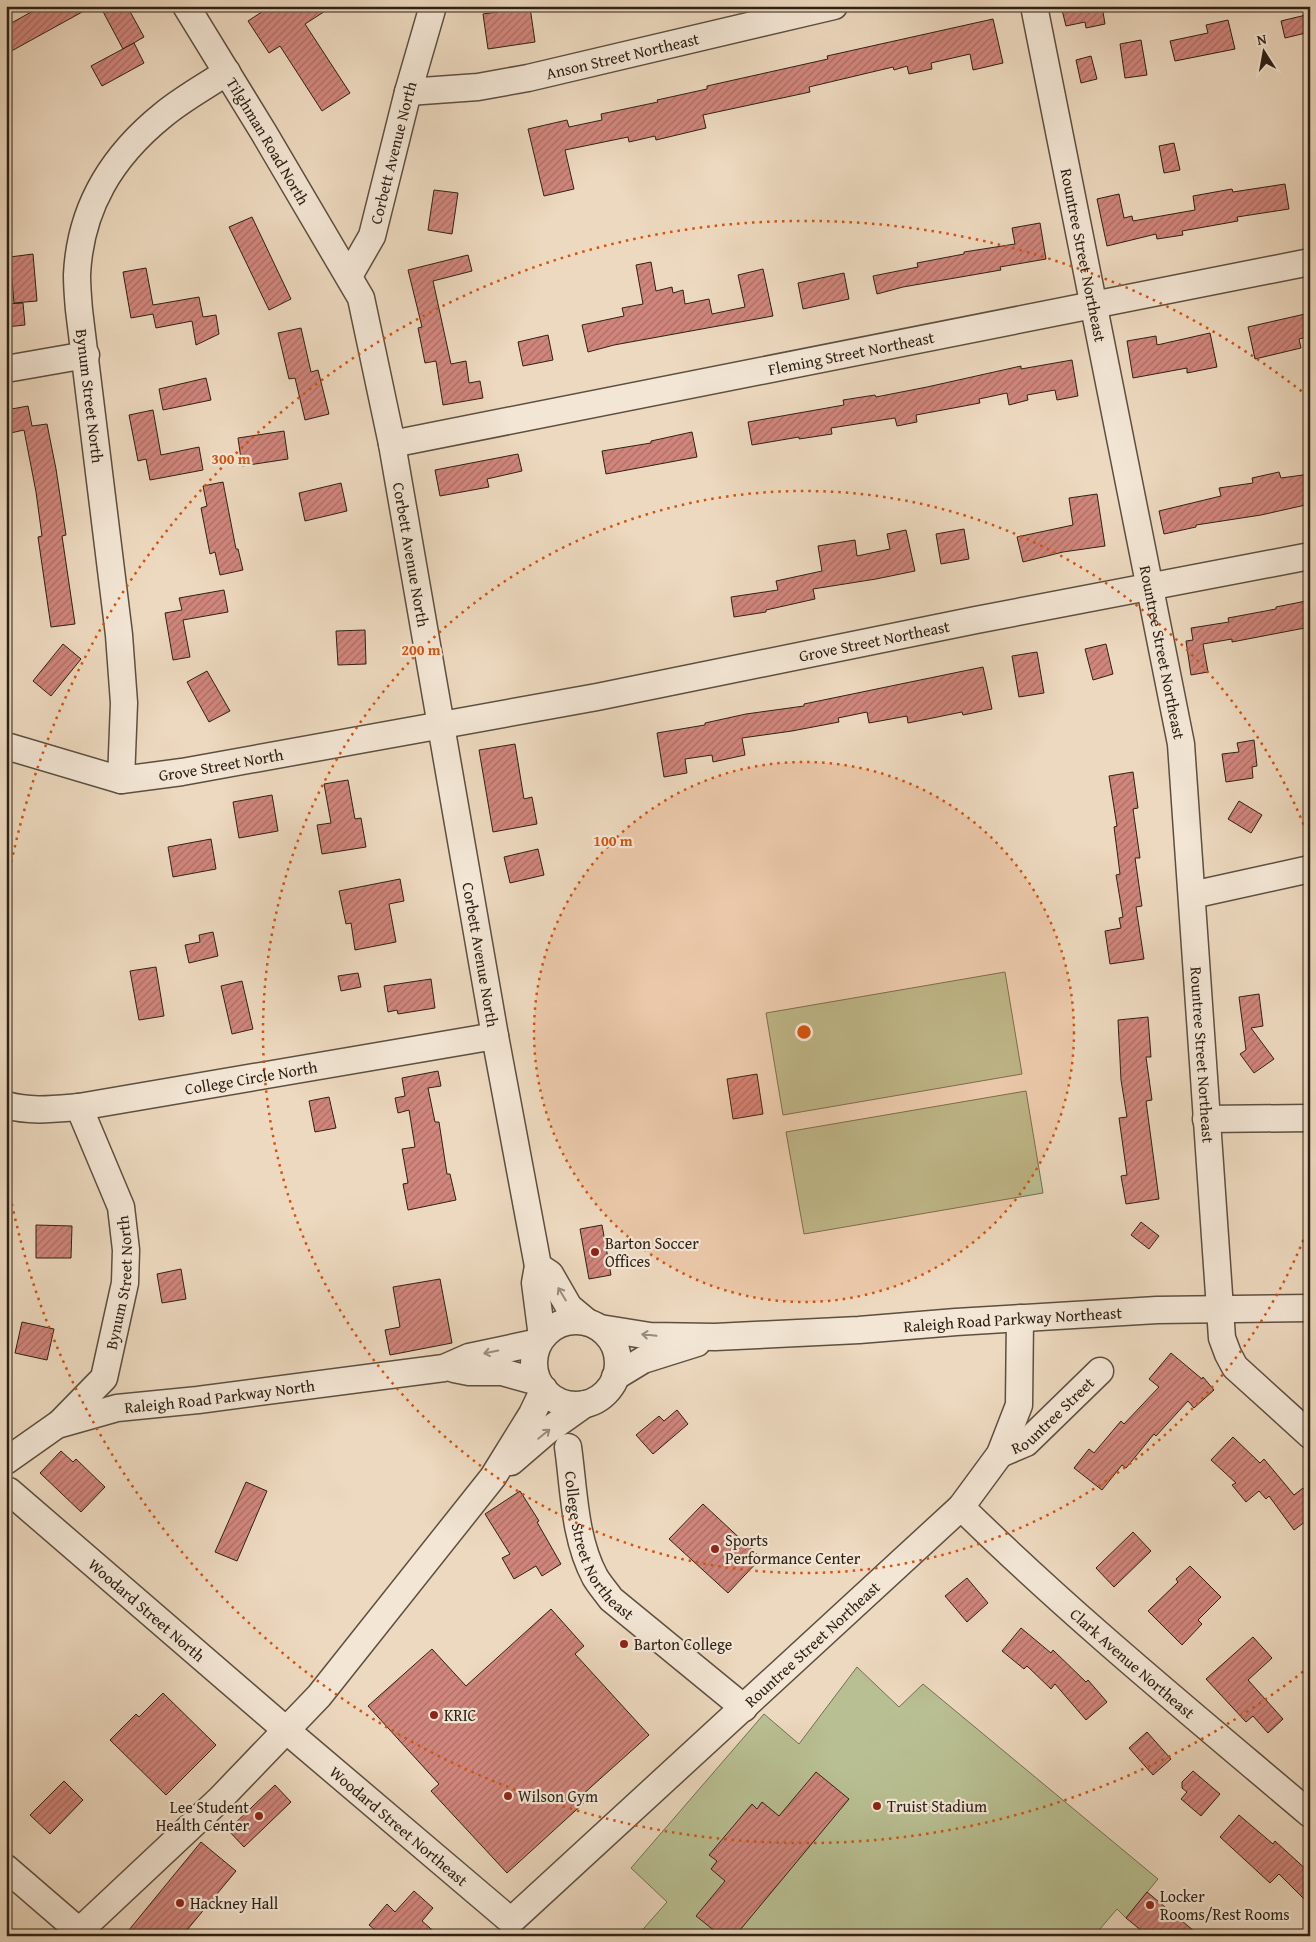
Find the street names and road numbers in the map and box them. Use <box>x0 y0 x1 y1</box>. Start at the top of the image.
street label: Anson Street Northeast <box>543 26 702 85</box>
street label: Tilghman Road North <box>221 73 316 209</box>
street label: Corbett Avenue North <box>363 78 423 227</box>
street label: Rountree Street Northeast <box>1055 166 1113 344</box>
street label: Fleming Street Northeast <box>766 325 937 381</box>
street label: Bynum Street North <box>70 327 110 465</box>
street label: Corbett Avenue North <box>387 480 436 629</box>
street label: Rountree Street Northeast <box>1134 563 1192 742</box>
street label: Grove Street Northeast <box>797 614 952 668</box>
street label: Grove Street North <box>157 742 285 787</box>
street label: Corbett Avenue North <box>456 880 505 1029</box>
street label: Rountree Street Northeast <box>1184 966 1221 1144</box>
street label: College Circle North <box>183 1055 319 1101</box>
street label: Bynum Street North <box>99 1214 138 1352</box>
street label: Raleigh Road Parkway Northeast <box>903 1300 1123 1338</box>
street label: Rountree Street <box>1007 1371 1100 1460</box>
street label: Raleigh Road Parkway North <box>123 1373 316 1419</box>
street label: College Street Northeast <box>559 1470 640 1626</box>
street label: Woodard Street North <box>83 1553 211 1667</box>
street label: Rountree Street Northeast <box>739 1575 885 1713</box>
street label: Clark Avenue Northeast <box>1065 1602 1201 1724</box>
street label: Woodard Street Northeast <box>324 1760 474 1892</box>

